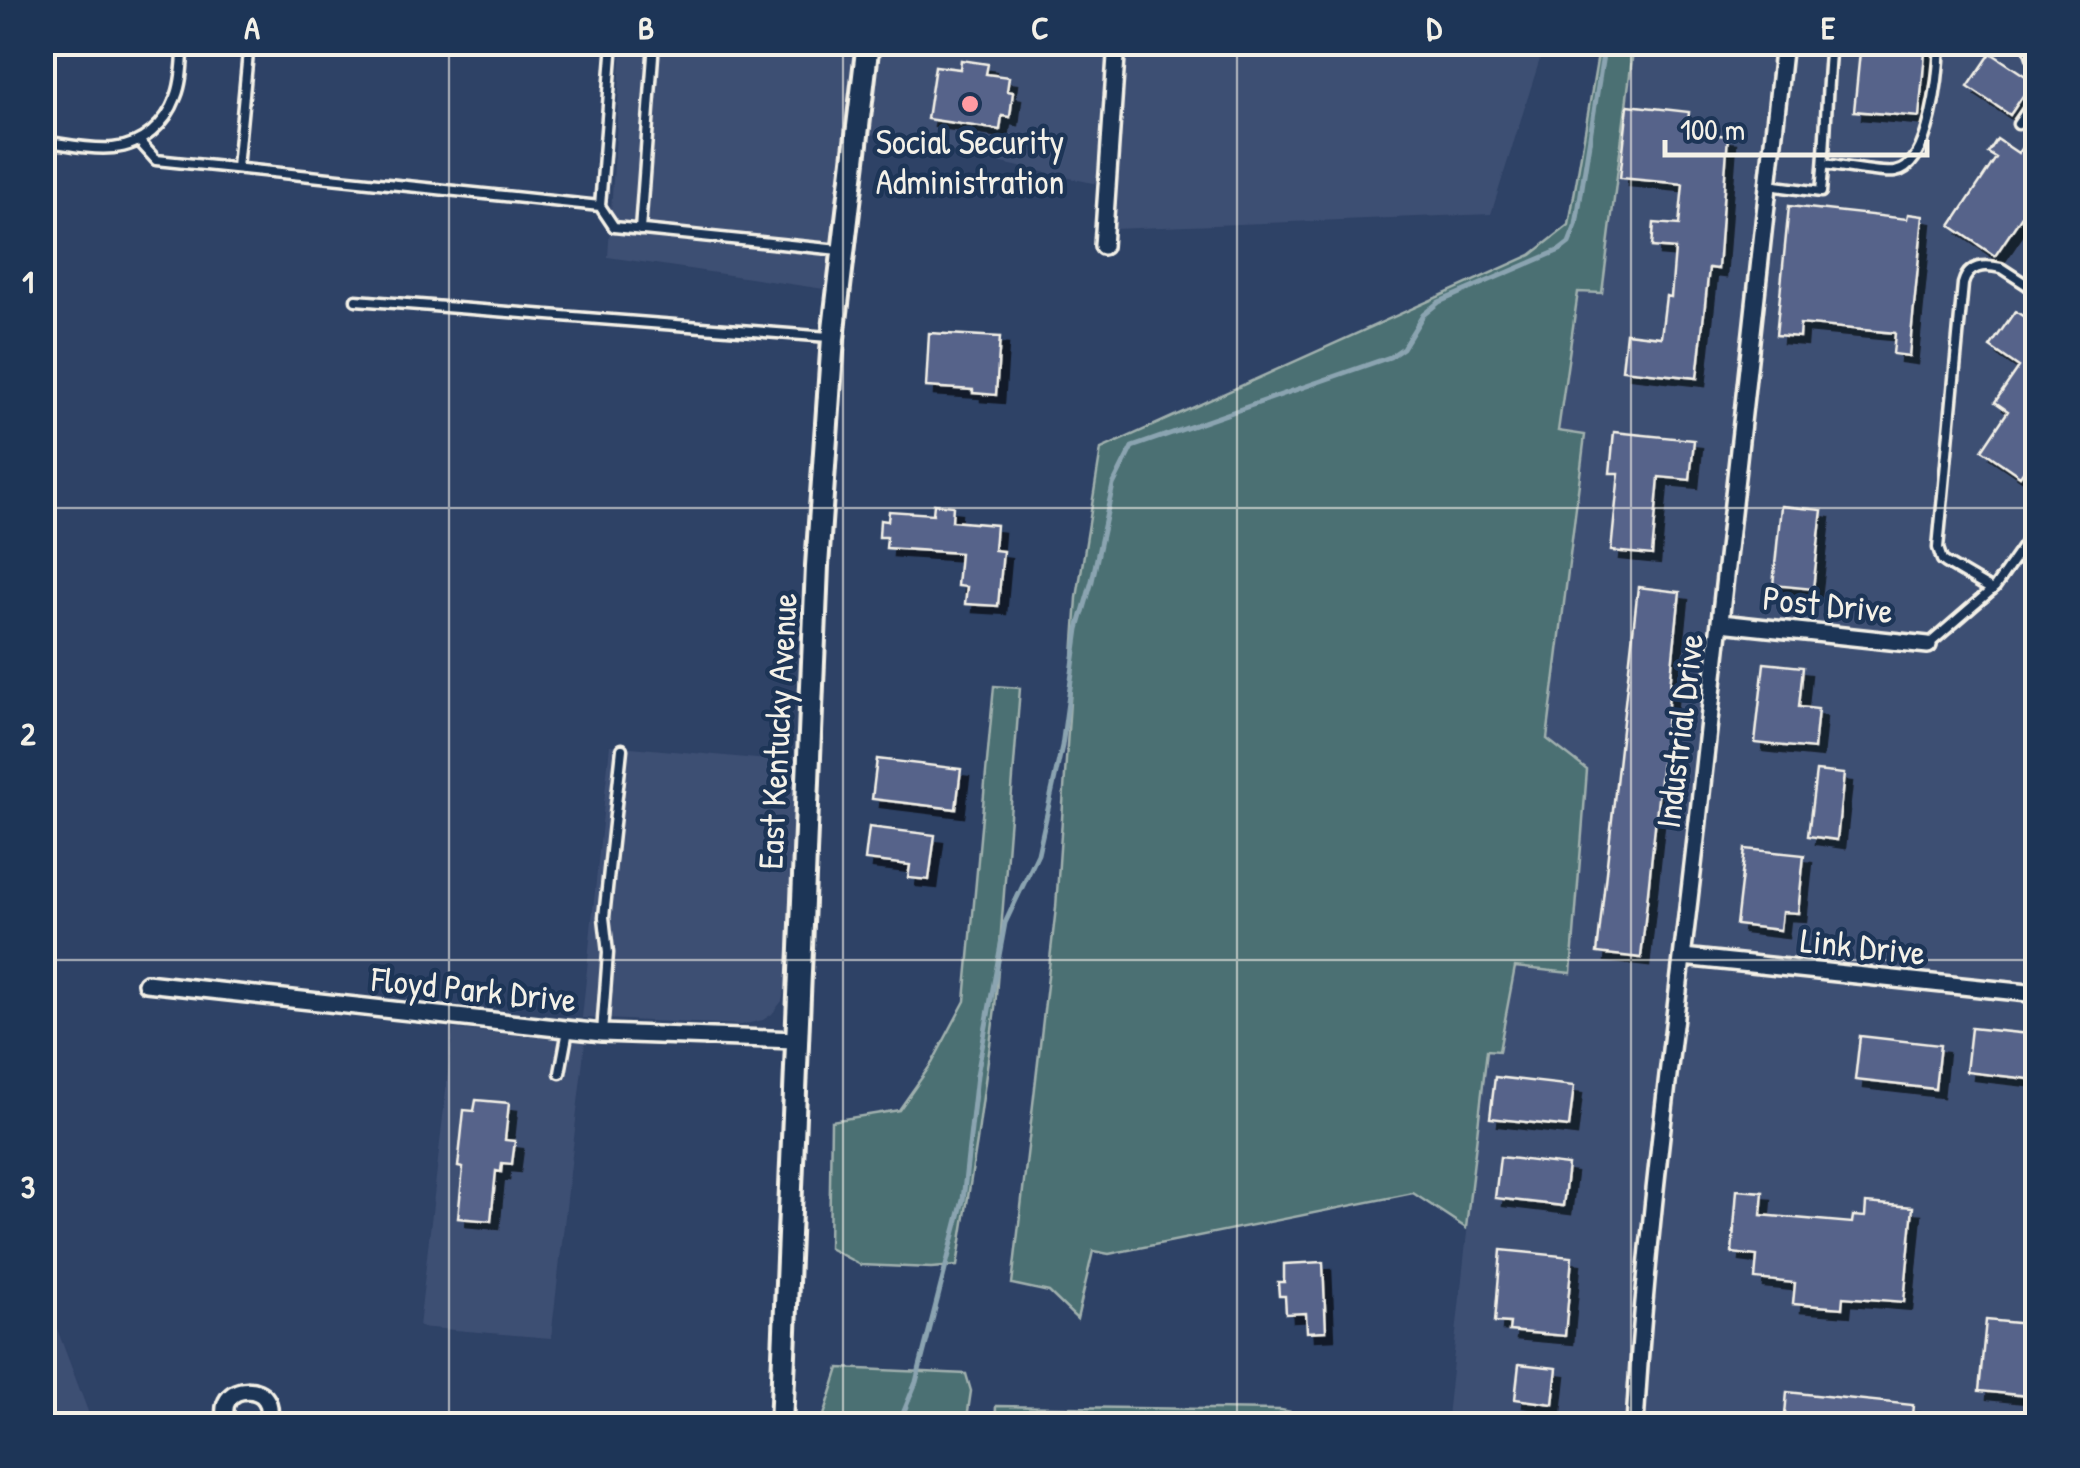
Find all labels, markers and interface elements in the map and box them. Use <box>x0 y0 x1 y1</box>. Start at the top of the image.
text: A <box>244 6 260 49</box>
text: B <box>638 6 654 49</box>
text: C <box>1031 6 1049 49</box>
text: D <box>1426 6 1442 49</box>
text: E <box>1821 6 1836 49</box>
marker: Social Security Administration <box>959 93 981 115</box>
scale bar <box>1665 95 1928 157</box>
text: 100 m <box>1680 109 1745 149</box>
place label: Social Security Administration <box>876 118 1064 205</box>
text: 1 <box>22 260 34 303</box>
street label: Post Drive <box>1761 574 1895 634</box>
street label: East Kentucky Avenue <box>746 592 808 870</box>
street label: Industrial Drive <box>1644 631 1714 831</box>
text: 2 <box>21 712 37 755</box>
street label: Link Drive <box>1798 916 1928 976</box>
street label: Floyd Park Drive <box>368 955 579 1023</box>
text: 3 <box>21 1165 35 1208</box>

